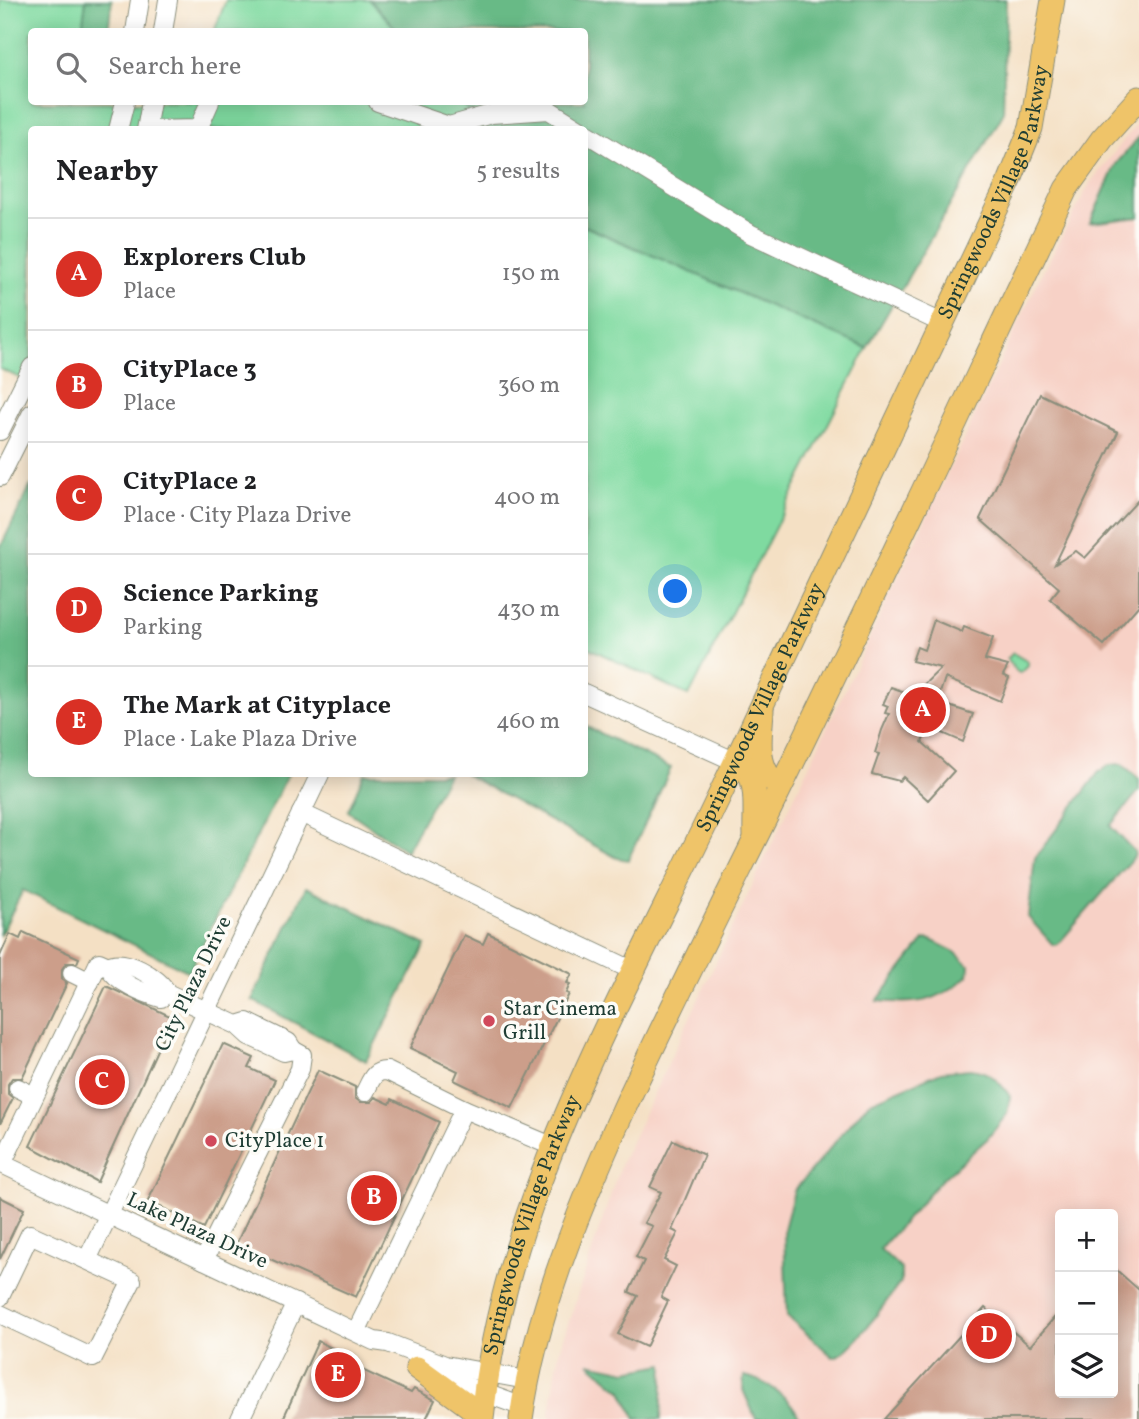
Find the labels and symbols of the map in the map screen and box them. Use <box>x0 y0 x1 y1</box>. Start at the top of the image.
street label: Springwoods Village Parkway <box>931 62 1056 324</box>
your location <box>658 574 692 608</box>
street label: Springwoods Village Parkway <box>689 577 832 837</box>
pin: A <box>900 684 946 736</box>
street label: City Plaza Drive <box>149 911 239 1057</box>
place label: Star Cinema Grill <box>503 995 617 1048</box>
marker: Star Cinema Grill <box>481 1013 497 1029</box>
pin: C <box>79 1056 125 1108</box>
street label: Springwoods Village Parkway <box>477 1090 588 1358</box>
place label: CityPlace 1 <box>225 1127 324 1156</box>
marker: CityPlace 1 <box>203 1133 219 1149</box>
pin: B <box>351 1172 397 1224</box>
street label: Lake Plaza Drive <box>122 1186 272 1276</box>
pin: D <box>966 1310 1012 1362</box>
pin: E <box>315 1349 361 1401</box>

